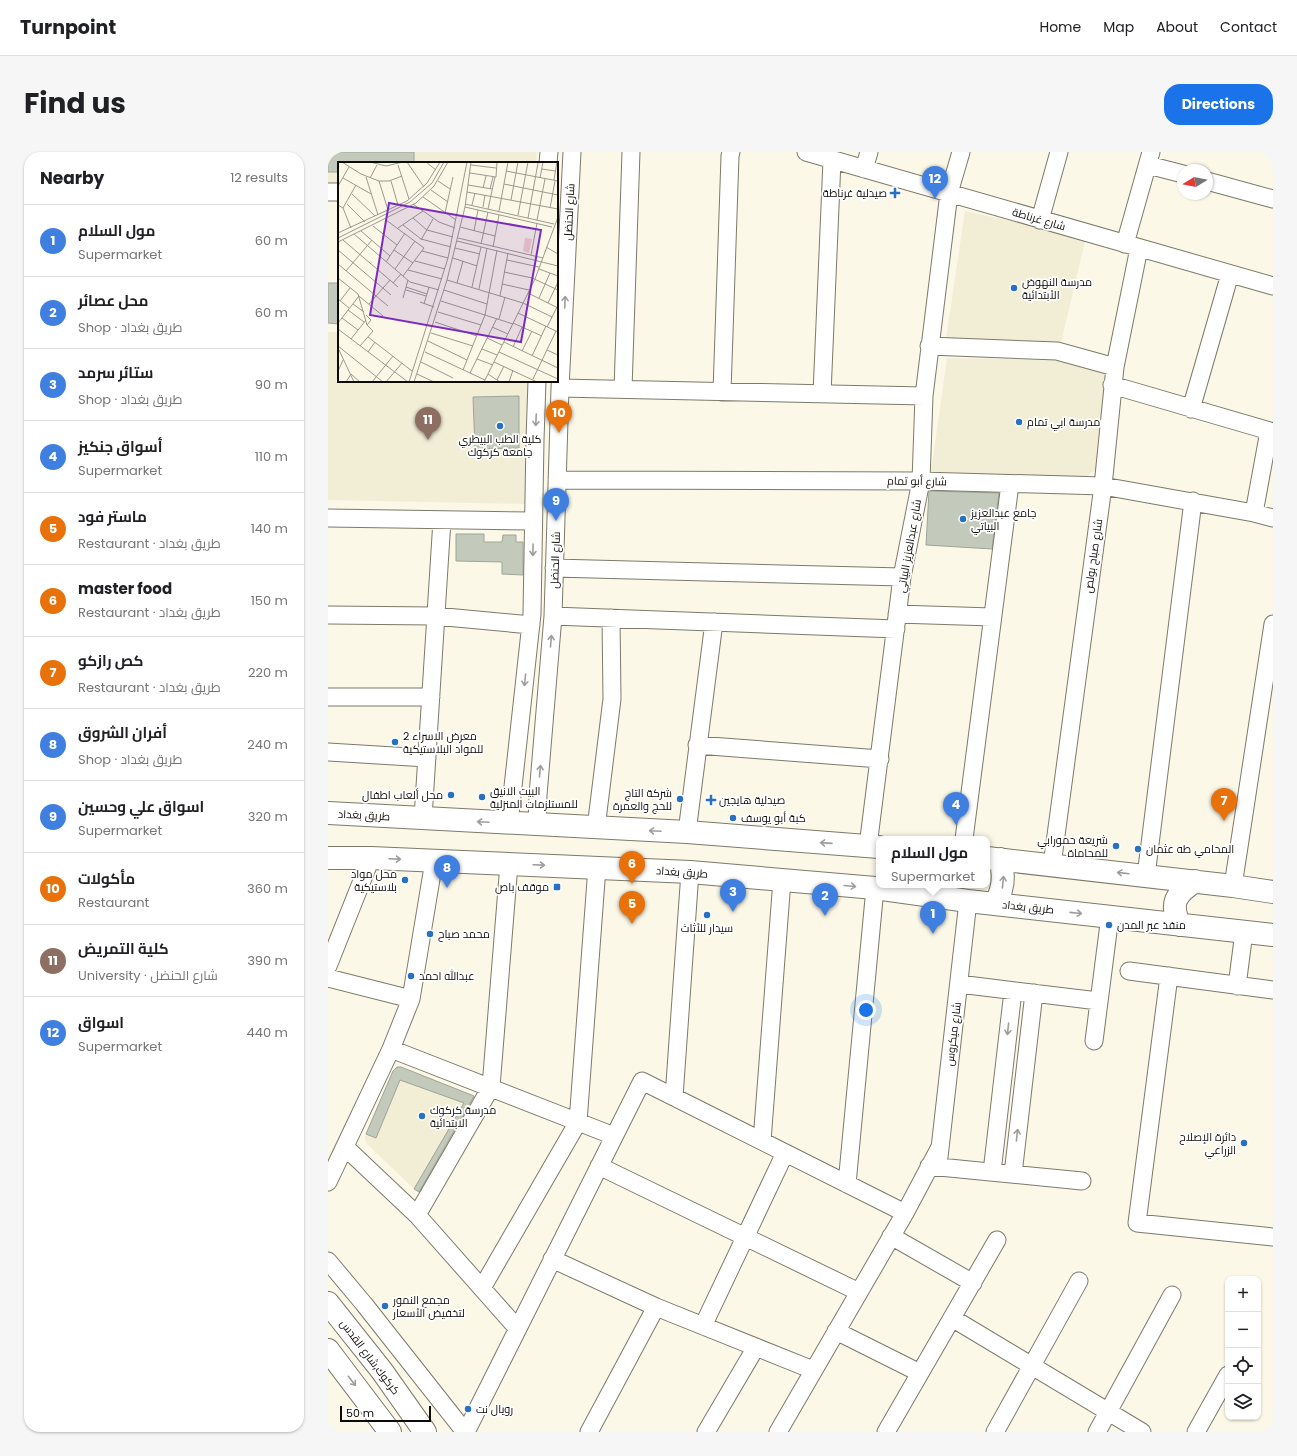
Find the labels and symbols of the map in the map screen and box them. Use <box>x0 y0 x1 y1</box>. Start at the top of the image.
inset map <box>338 162 558 382</box>
north arrow <box>1177 164 1213 200</box>
pin: 12 <box>922 166 948 199</box>
street label: شارع الحنضل <box>560 183 578 241</box>
place label: صيدلية غرناطة <box>823 185 887 201</box>
marker: صيدلية غرناطة <box>890 188 900 198</box>
street label: شارع غرناطة <box>1010 204 1068 234</box>
place label: مدرسة النهوض الأبتدائية <box>1022 274 1092 303</box>
marker: مدرسة النهوض الأبتدائية <box>1009 283 1019 293</box>
one-way arrow <box>561 296 568 309</box>
pin: 10 <box>546 400 572 433</box>
pin: 11 <box>415 407 441 440</box>
one-way arrow <box>532 413 539 426</box>
place label: مدرسة ابي تمام <box>1027 414 1100 431</box>
marker: مدرسة ابي تمام <box>1014 417 1024 427</box>
marker: كلية الطب البيطري جامعة كركوك <box>495 421 505 431</box>
place label: كلية الطب البيطري جامعة كركوك <box>459 431 542 460</box>
street label: شارع أبو تمام <box>887 472 947 490</box>
pin: 9 <box>543 488 569 521</box>
street label: شارع عبدالعزيز البياتي <box>893 498 926 594</box>
place label: جامع عبدالعزيز البياتي <box>970 505 1036 535</box>
marker: جامع عبدالعزيز البياتي <box>958 514 968 524</box>
street label: شارع صباح بولص <box>1080 518 1106 594</box>
street label: شارع الحنضل <box>546 531 564 589</box>
one-way arrow <box>529 543 537 556</box>
one-way arrow <box>547 635 554 648</box>
one-way arrow <box>521 673 529 686</box>
place label: معرض الاسراء 2 للمواد البلاستيكية <box>403 728 483 757</box>
marker: معرض الاسراء 2 للمواد البلاستيكية <box>390 737 400 747</box>
one-way arrow <box>536 765 544 778</box>
place label: البيت الانيق للمستلزمات المنزلية <box>490 783 578 812</box>
place label: شركة التاج للحج والعمرة <box>613 785 672 814</box>
place label: محل ألعاب اطفال <box>362 787 443 803</box>
pin: 7 <box>1211 788 1237 821</box>
marker: محل ألعاب اطفال <box>446 790 456 800</box>
marker: البيت الانيق للمستلزمات المنزلية <box>477 792 487 802</box>
place label: صيدلية هايجين <box>719 792 785 808</box>
pin: 4 <box>943 792 969 825</box>
marker: شركة التاج للحج والعمرة <box>675 794 685 804</box>
marker: صيدلية هايجين <box>706 795 716 805</box>
street label: طريق بغداد <box>338 806 390 824</box>
place label: كبة أبو يوسف <box>741 810 806 826</box>
marker: كبة أبو يوسف <box>728 813 738 823</box>
one-way arrow <box>477 818 490 825</box>
one-way arrow <box>649 827 662 834</box>
place label: شريعة حمورابي للمحاماة <box>1037 832 1108 861</box>
one-way arrow <box>820 839 833 846</box>
marker: شريعة حمورابي للمحاماة <box>1111 841 1121 851</box>
place label: المحامي طه عثمان <box>1146 841 1234 858</box>
marker: المحامي طه عثمان <box>1133 844 1143 854</box>
pin: 6 <box>619 851 645 884</box>
one-way arrow <box>388 855 401 863</box>
pin: 8 <box>434 855 460 888</box>
one-way arrow <box>532 861 545 869</box>
street label: طريق بغداد <box>655 862 709 882</box>
place label: محل مواد بلاستيكية <box>351 866 397 895</box>
one-way arrow <box>1117 869 1130 877</box>
marker: محل مواد بلاستيكية <box>400 875 410 885</box>
one-way arrow <box>999 876 1006 889</box>
place label: موقف باص <box>495 879 549 895</box>
pin: 3 <box>720 879 746 912</box>
marker: موقف باص <box>552 882 562 892</box>
one-way arrow <box>843 882 856 890</box>
pin: 2 <box>812 883 838 916</box>
pin: 5 <box>619 891 645 924</box>
street label: طريق بغداد <box>1001 896 1055 918</box>
pin: 1 <box>920 901 946 934</box>
one-way arrow <box>1070 909 1083 916</box>
marker: سيدار للأثاث <box>702 910 712 920</box>
place label: منفذ عبر المدن <box>1117 917 1186 933</box>
place label: سيدار للأثاث <box>681 920 733 936</box>
marker: منفذ عبر المدن <box>1104 920 1114 930</box>
place label: محمد صباح <box>438 926 490 942</box>
marker: محمد صباح <box>425 929 435 939</box>
place label: عبدالله احمد <box>419 968 475 984</box>
marker: عبدالله احمد <box>406 971 416 981</box>
your location <box>856 1000 876 1020</box>
street label: شارع ميكروس <box>941 1001 965 1067</box>
one-way arrow <box>1005 1023 1012 1036</box>
place label: مدرسة كركوك الابتدائية <box>430 1102 496 1131</box>
marker: مدرسة كركوك الابتدائية <box>417 1111 427 1121</box>
one-way arrow <box>1014 1129 1021 1142</box>
place label: دائرة الإصلاح الزراعي <box>1179 1129 1236 1159</box>
marker: دائرة الإصلاح الزراعي <box>1239 1138 1249 1148</box>
place label: مجمع النمور لتخفيض الأسعار <box>392 1292 465 1321</box>
marker: مجمع النمور لتخفيض الأسعار <box>380 1301 390 1311</box>
street label: كركوك,شارع القدس <box>336 1316 404 1398</box>
one-way arrow <box>348 1375 356 1386</box>
place label: رويال نت <box>476 1401 513 1417</box>
scale bar <box>340 1404 431 1423</box>
marker: رويال نت <box>463 1404 473 1414</box>

